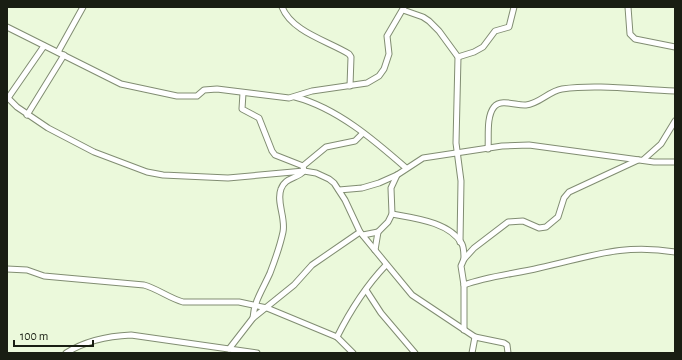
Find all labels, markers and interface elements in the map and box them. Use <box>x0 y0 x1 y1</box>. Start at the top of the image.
scale bar <box>14 322 93 348</box>
text: 100 m <box>20 330 48 342</box>

